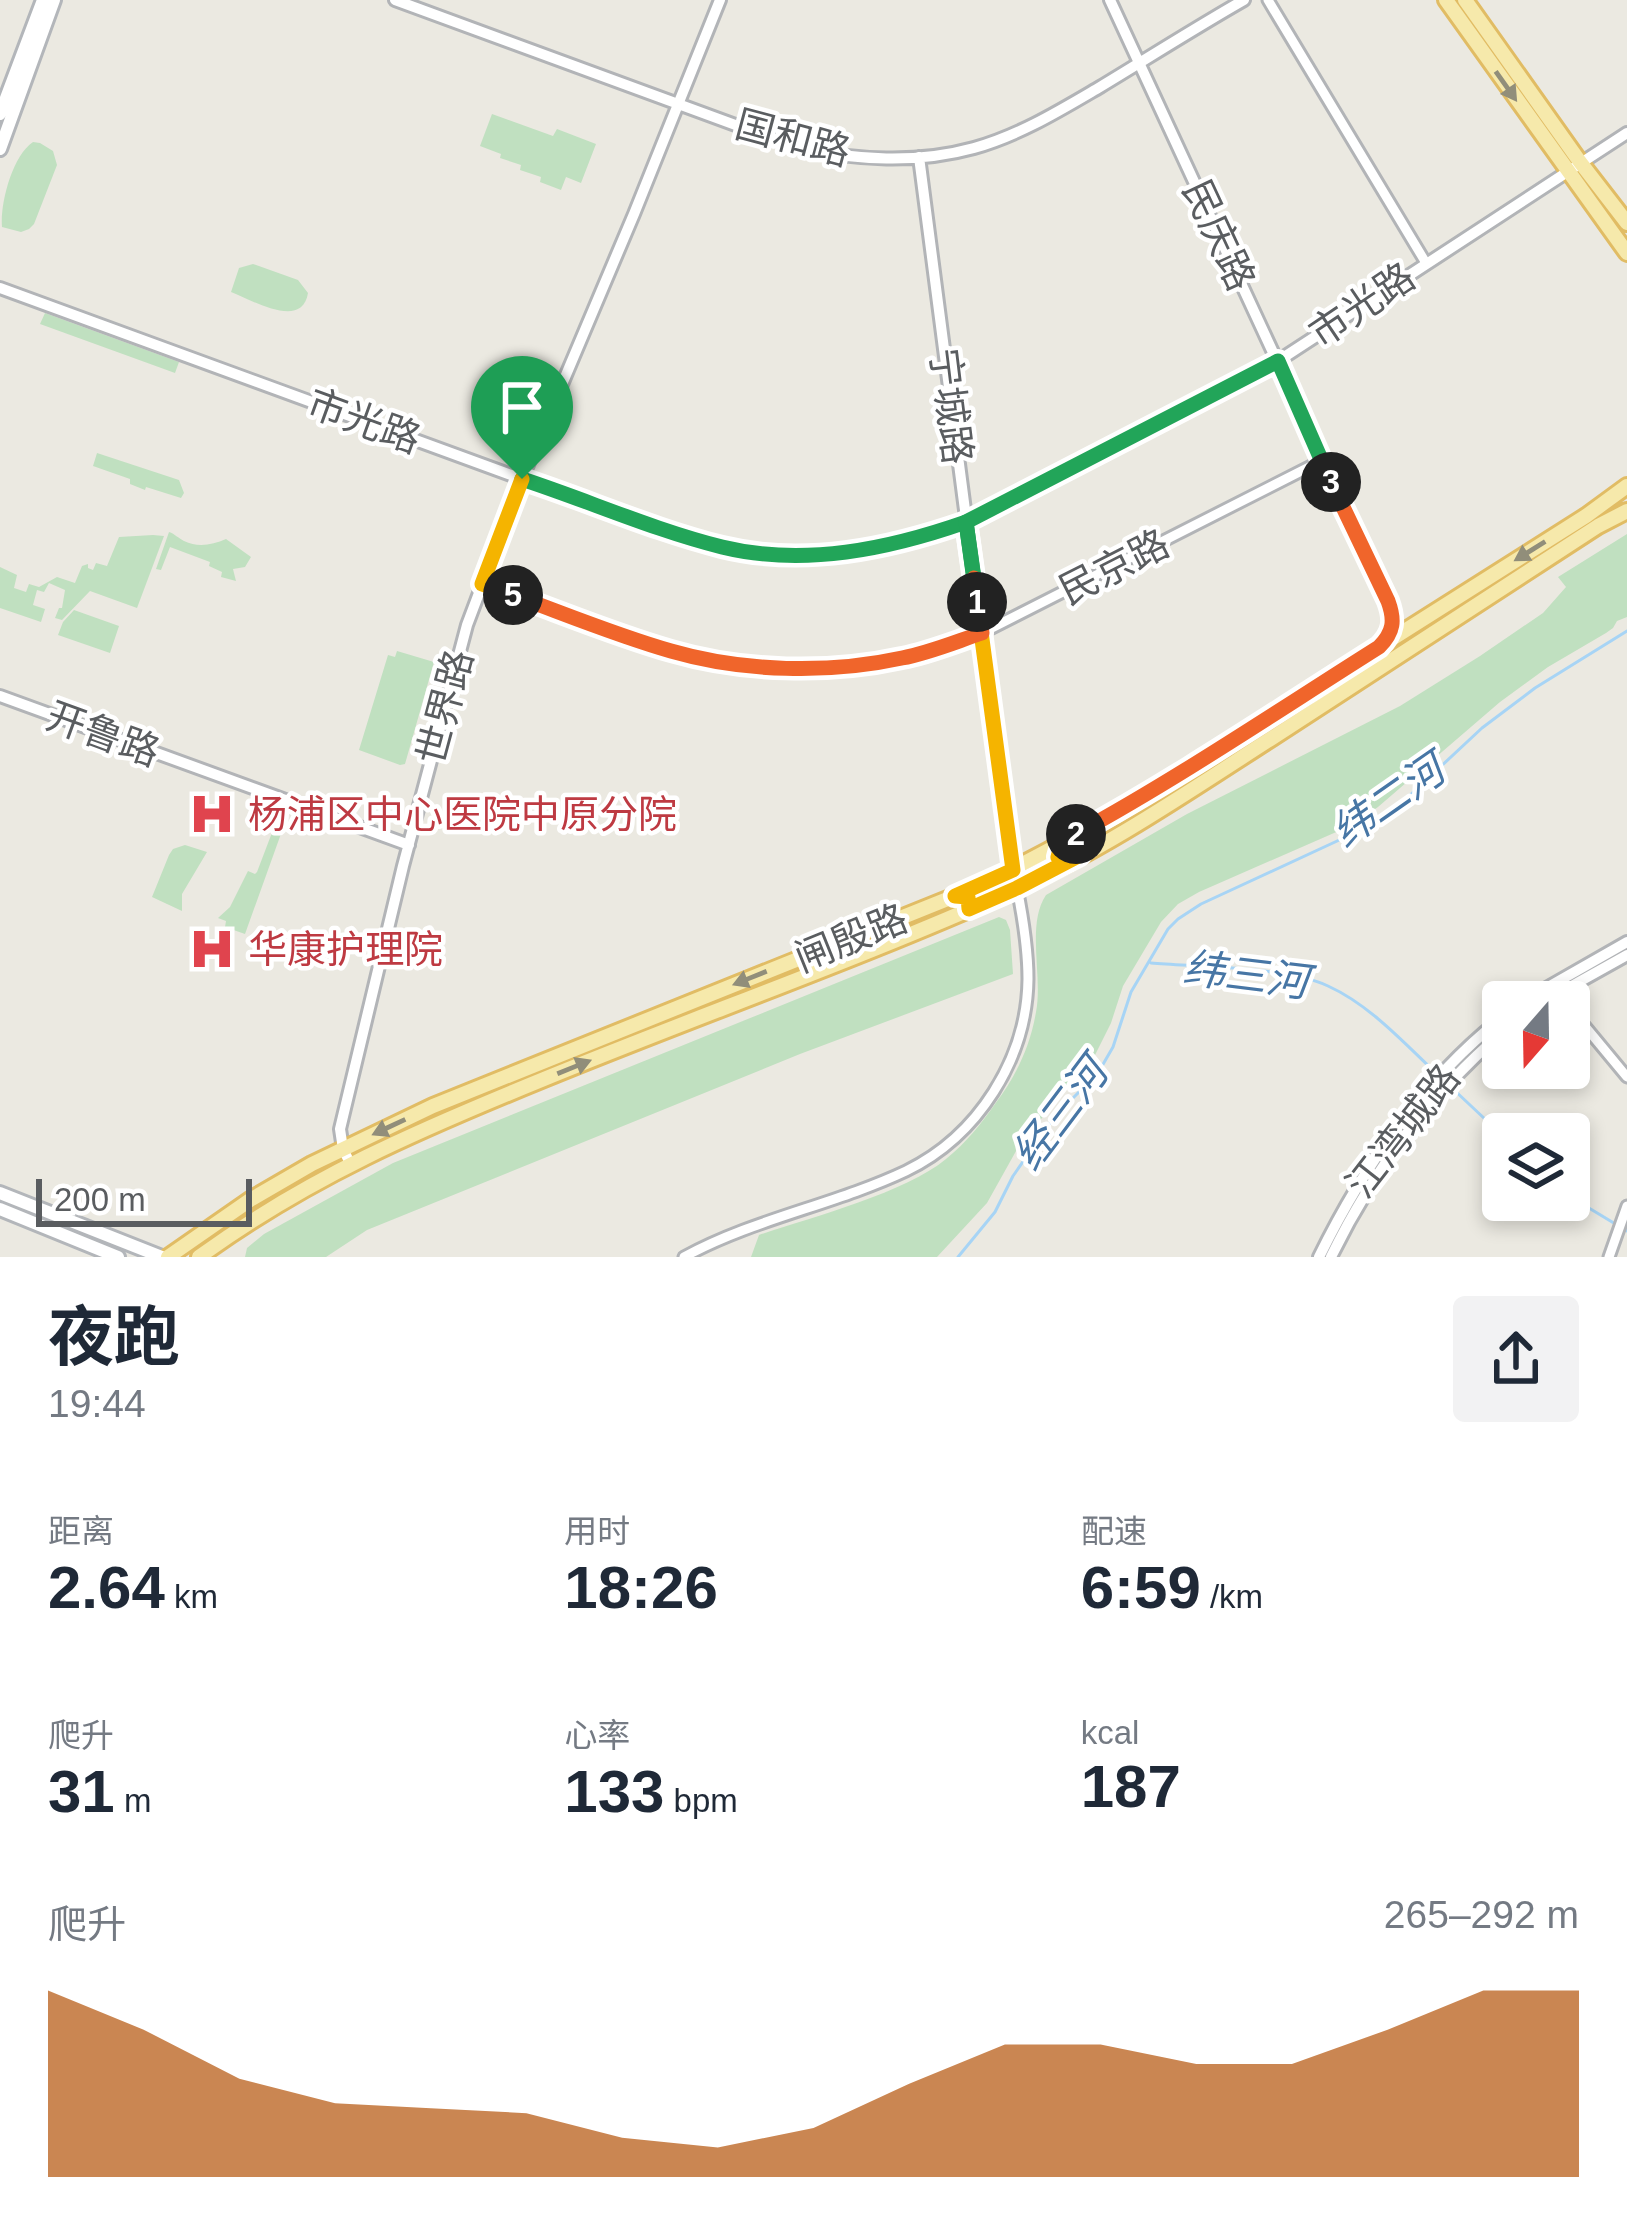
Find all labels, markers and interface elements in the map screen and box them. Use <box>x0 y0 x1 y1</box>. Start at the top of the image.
one-way arrow <box>1494 70 1518 102</box>
street label: 国和路 <box>731 102 855 174</box>
street label: 民庆路 <box>1175 173 1263 297</box>
street label: 市光路 <box>1301 254 1423 356</box>
street label: 宁城路 <box>923 345 979 467</box>
pin <box>471 356 573 479</box>
icon: arrive <box>489 374 555 440</box>
street label: 市光路 <box>302 381 426 461</box>
pin: 3 <box>1301 452 1361 512</box>
text: 3 <box>1322 463 1340 500</box>
street label: 民京路 <box>1052 521 1176 613</box>
one-way arrow <box>1513 540 1547 561</box>
pin: 5 <box>483 565 543 625</box>
pin: 1 <box>947 572 1007 632</box>
text: 5 <box>504 576 522 613</box>
text: 1 <box>968 583 986 620</box>
street label: 世界路 <box>409 645 481 769</box>
street label: 开鲁路 <box>41 694 165 774</box>
water label: 纬二河 <box>1323 742 1459 856</box>
hospital icon: 杨浦区中心医院中原分院 <box>187 789 237 839</box>
place label: 杨浦区中心医院中原分院 <box>248 793 677 836</box>
pin: 2 <box>1046 804 1106 864</box>
text: 2 <box>1067 815 1085 852</box>
street label: 闸殷路 <box>789 896 913 980</box>
hospital icon: 华康护理院 <box>187 924 237 974</box>
place label: 华康护理院 <box>248 928 443 971</box>
water label: 纬三河 <box>1181 944 1318 1007</box>
one-way arrow <box>731 969 767 988</box>
north arrow <box>1482 981 1590 1089</box>
map controls <box>1482 981 1590 1221</box>
water label: 经三河 <box>1003 1044 1121 1178</box>
street label: 江湾城路 <box>1338 1056 1468 1206</box>
one-way arrow <box>556 1057 592 1076</box>
button: layers <box>1482 1113 1590 1221</box>
one-way arrow <box>371 1117 406 1137</box>
scale bar <box>36 1173 252 1226</box>
text: 200 m <box>54 1181 146 1218</box>
button: share <box>1453 1296 1579 1422</box>
text: 夜跑 <box>48 1300 180 1374</box>
text: 19:44 <box>48 1382 146 1425</box>
text: 距离 <box>48 1513 114 1550</box>
text: 用时 <box>564 1513 630 1550</box>
text: 配速 <box>1081 1513 1147 1550</box>
text: 2.64 <box>48 1554 165 1621</box>
text: 18:26 <box>564 1554 718 1621</box>
text: 6:59 <box>1081 1554 1201 1621</box>
text: km <box>165 1578 218 1615</box>
text: /km <box>1201 1578 1263 1615</box>
text: kcal <box>1081 1714 1139 1751</box>
text: 爬升 <box>48 1717 114 1754</box>
text: 心率 <box>564 1717 630 1754</box>
text: 187 <box>1081 1753 1181 1820</box>
text: 31 <box>48 1758 115 1825</box>
text: 133 <box>564 1758 664 1825</box>
text: m <box>115 1782 151 1819</box>
text: bpm <box>664 1782 738 1819</box>
text: 265–292 m <box>1384 1893 1579 1936</box>
text: 爬升 <box>48 1903 126 1946</box>

